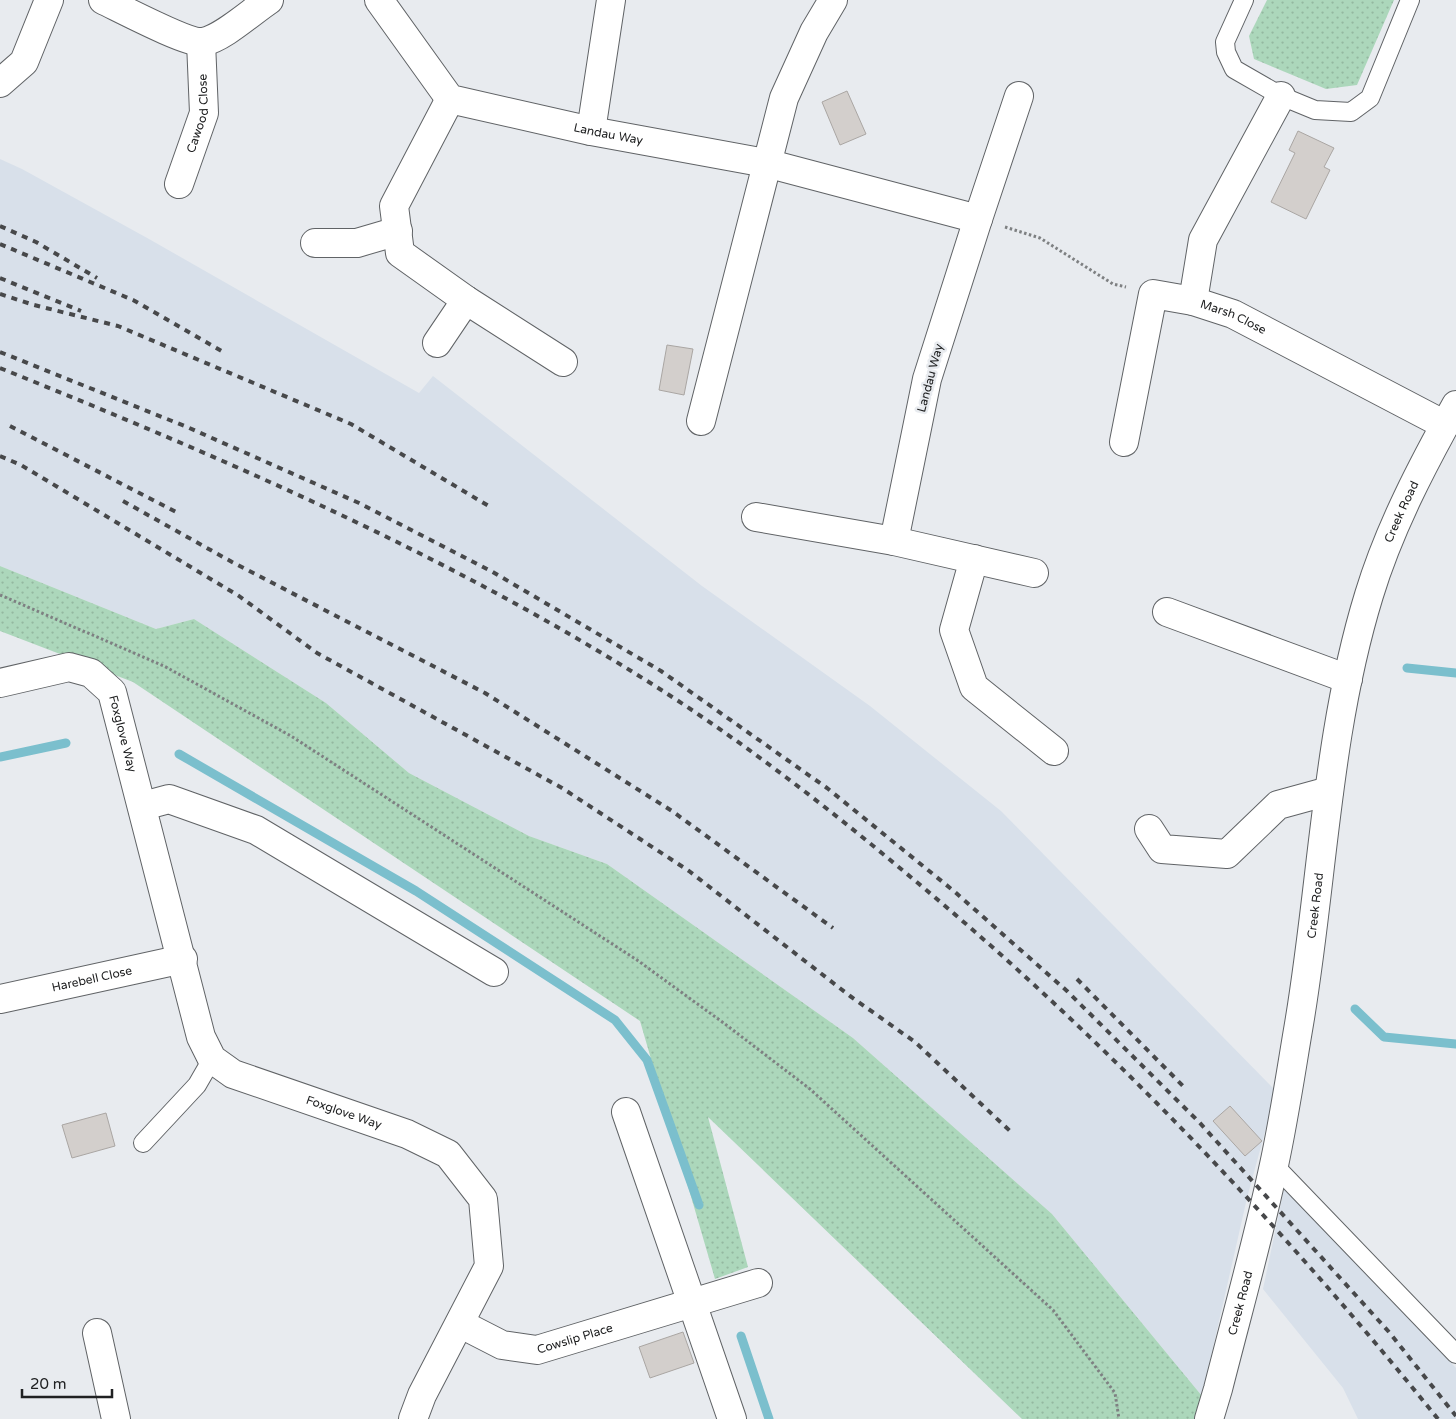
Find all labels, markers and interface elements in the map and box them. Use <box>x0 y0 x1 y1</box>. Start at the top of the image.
street label: Cawood Close <box>184 73 211 155</box>
street label: Landau Way <box>572 120 645 147</box>
street label: Marsh Close <box>1199 297 1269 337</box>
street label: Landau Way <box>914 342 946 414</box>
street label: Creek Road <box>1381 479 1421 545</box>
street label: Foxglove Way <box>106 694 140 774</box>
street label: Creek Road <box>1304 872 1326 939</box>
street label: Harebell Close <box>50 963 133 994</box>
street label: Foxglove Way <box>304 1093 384 1132</box>
street label: Creek Road <box>1225 1269 1255 1337</box>
street label: Cowslip Place <box>535 1320 615 1357</box>
scale bar <box>22 1366 112 1398</box>
text: 20 m <box>30 1375 67 1393</box>

